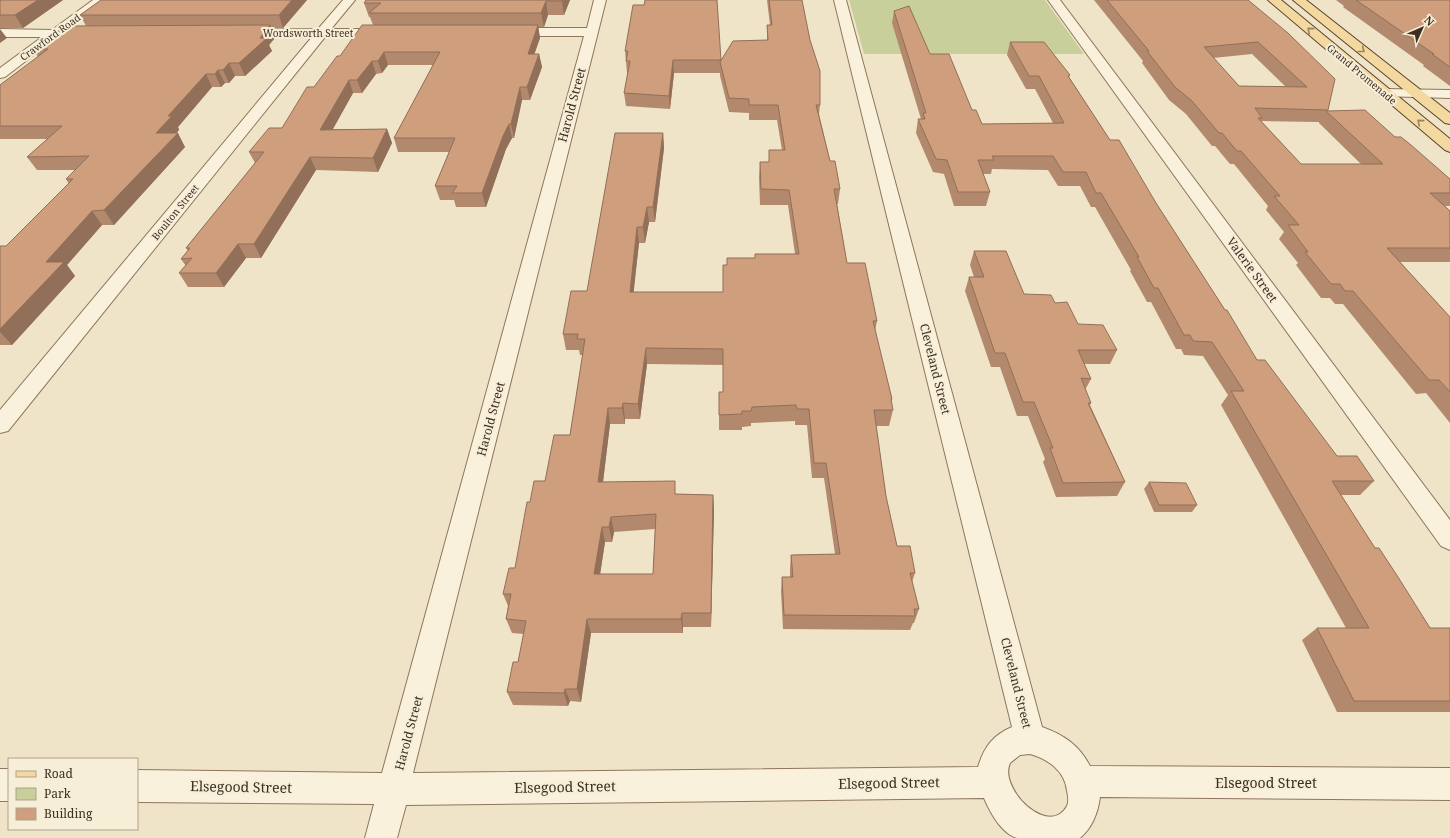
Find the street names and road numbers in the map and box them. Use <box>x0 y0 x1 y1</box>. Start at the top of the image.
street label: Crawford Road <box>17 10 83 64</box>
street label: Wordsworth Street <box>263 26 354 40</box>
street label: Grand Promenade <box>1324 41 1400 107</box>
street label: Harold Street <box>553 66 590 144</box>
street label: Boulton Street <box>148 181 202 243</box>
street label: Valerie Street <box>1223 234 1282 306</box>
street label: Cleveland Street <box>916 322 955 416</box>
street label: Harold Street <box>472 380 509 458</box>
street label: Cleveland Street <box>997 636 1036 730</box>
street label: Harold Street <box>390 694 427 772</box>
street label: Elsegood Street <box>838 772 940 793</box>
street label: Elsegood Street <box>1215 773 1317 792</box>
street label: Elsegood Street <box>190 776 292 797</box>
street label: Elsegood Street <box>514 776 616 797</box>

